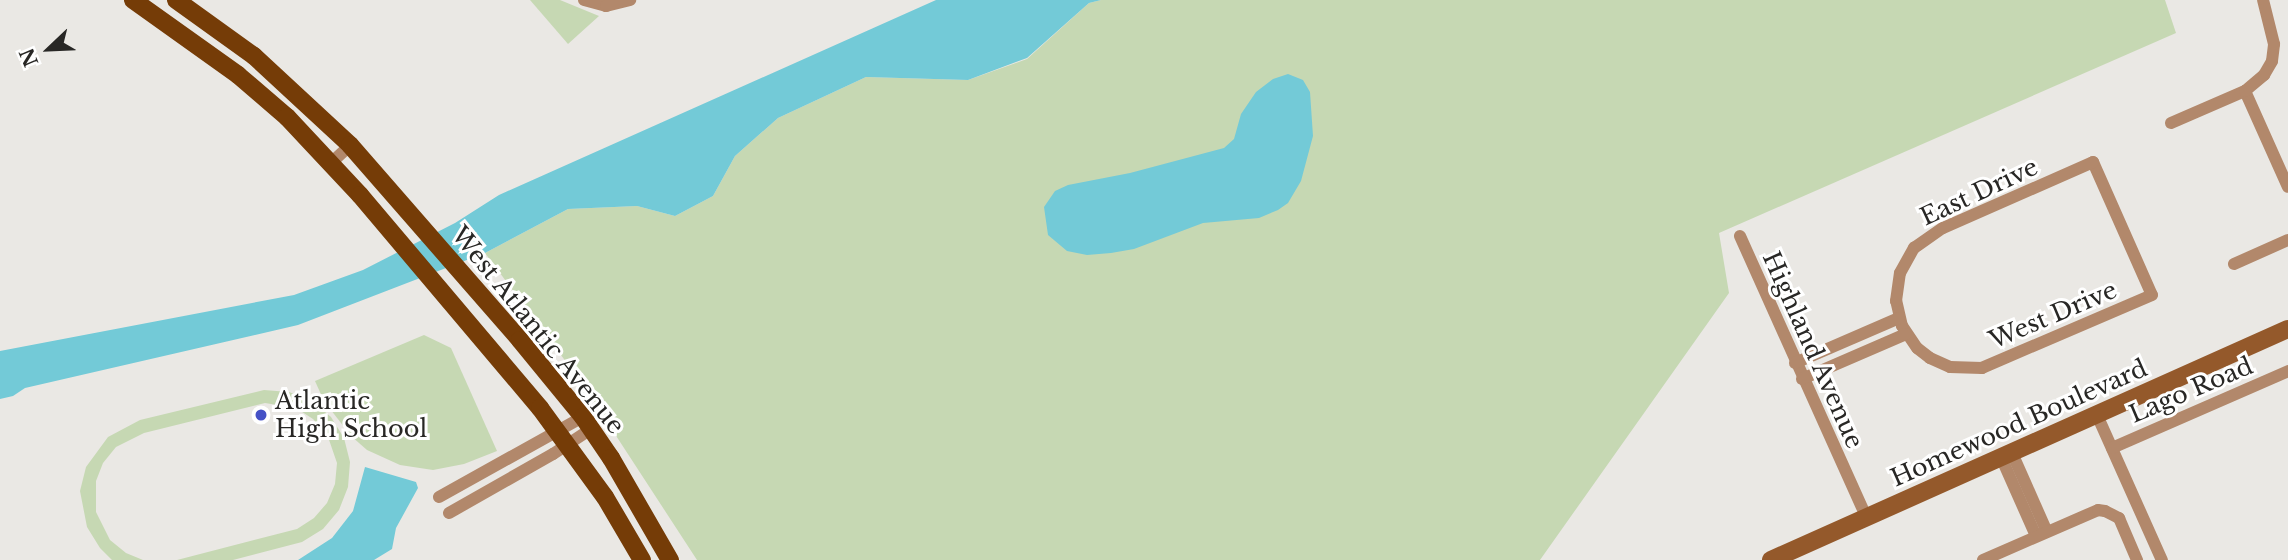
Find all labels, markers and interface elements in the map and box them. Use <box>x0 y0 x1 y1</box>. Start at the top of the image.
north arrow <box>14 14 84 84</box>
text: N <box>15 45 43 70</box>
street label: East Drive <box>1916 152 2042 232</box>
street label: West Atlantic Avenue <box>445 220 631 440</box>
street label: Highland Avenue <box>1756 247 1870 453</box>
street label: West Drive <box>1985 275 2121 355</box>
street label: Lago Road <box>2125 351 2257 429</box>
street label: Homewood Boulevard <box>1886 353 2152 493</box>
place label: Atlantic High School <box>275 387 427 443</box>
marker: Atlantic High School <box>253 407 269 423</box>

